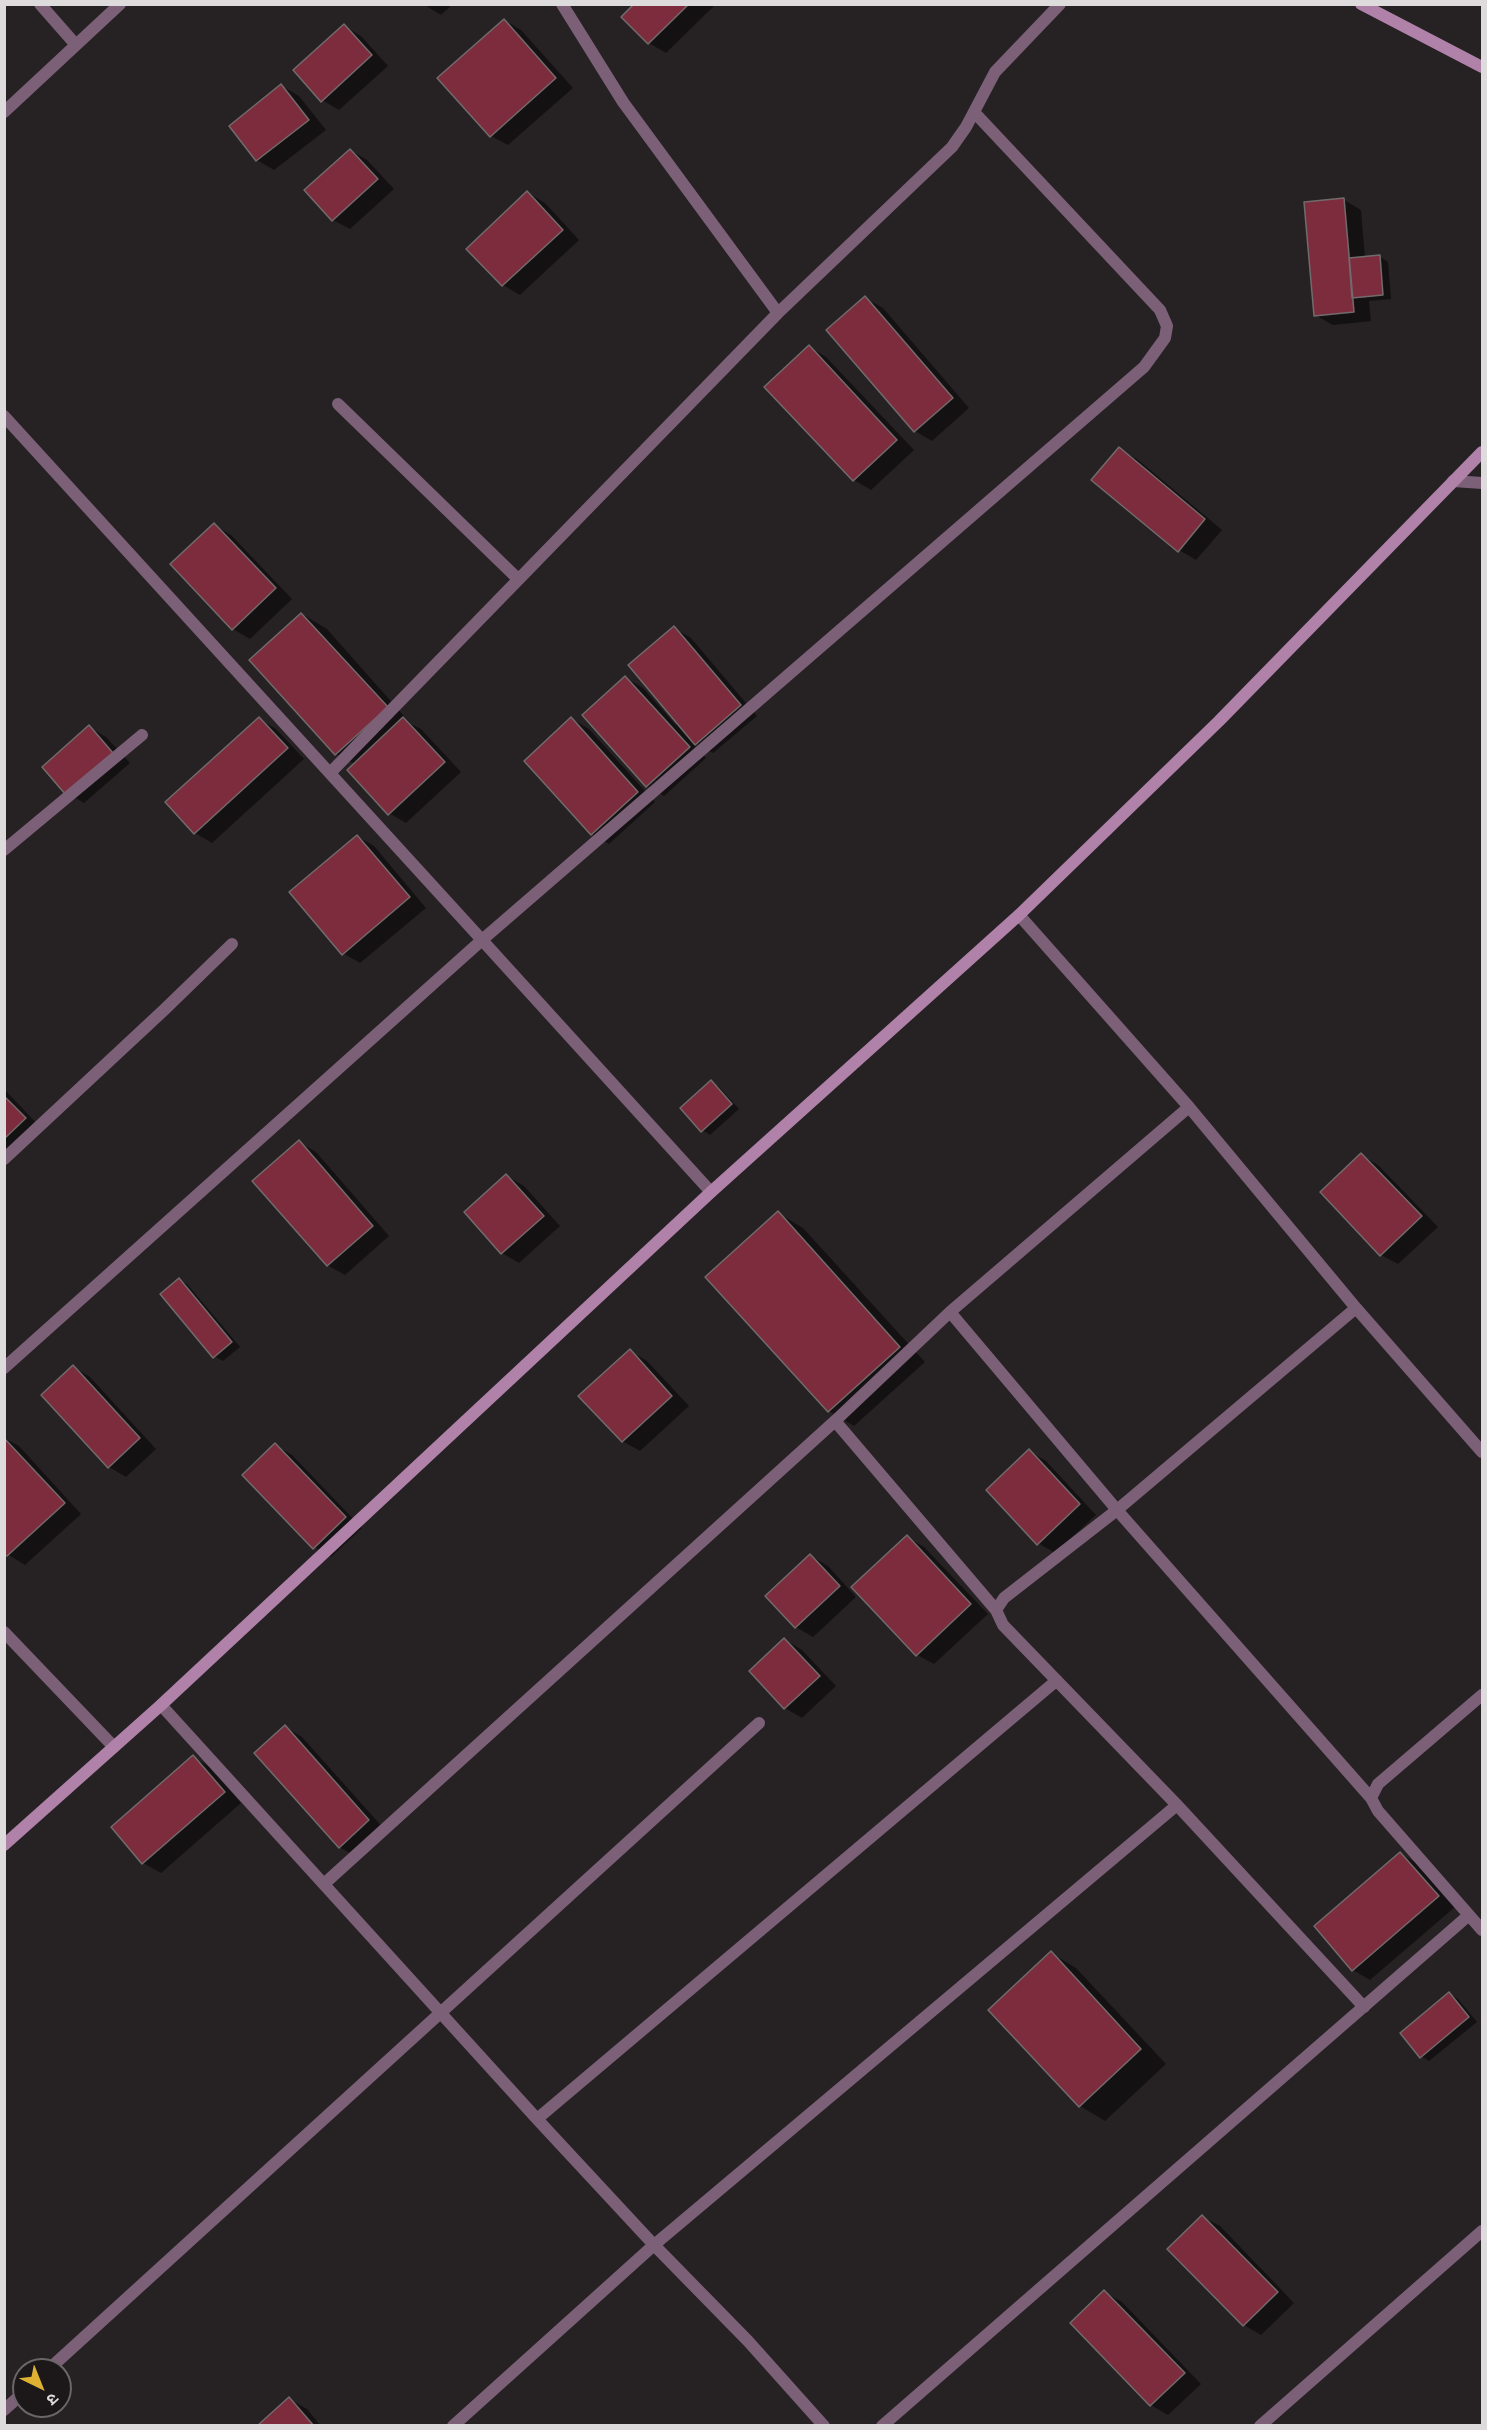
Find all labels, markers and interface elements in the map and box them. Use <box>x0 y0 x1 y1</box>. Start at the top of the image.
north arrow <box>12 2358 72 2418</box>
text: उ <box>43 2389 64 2411</box>

